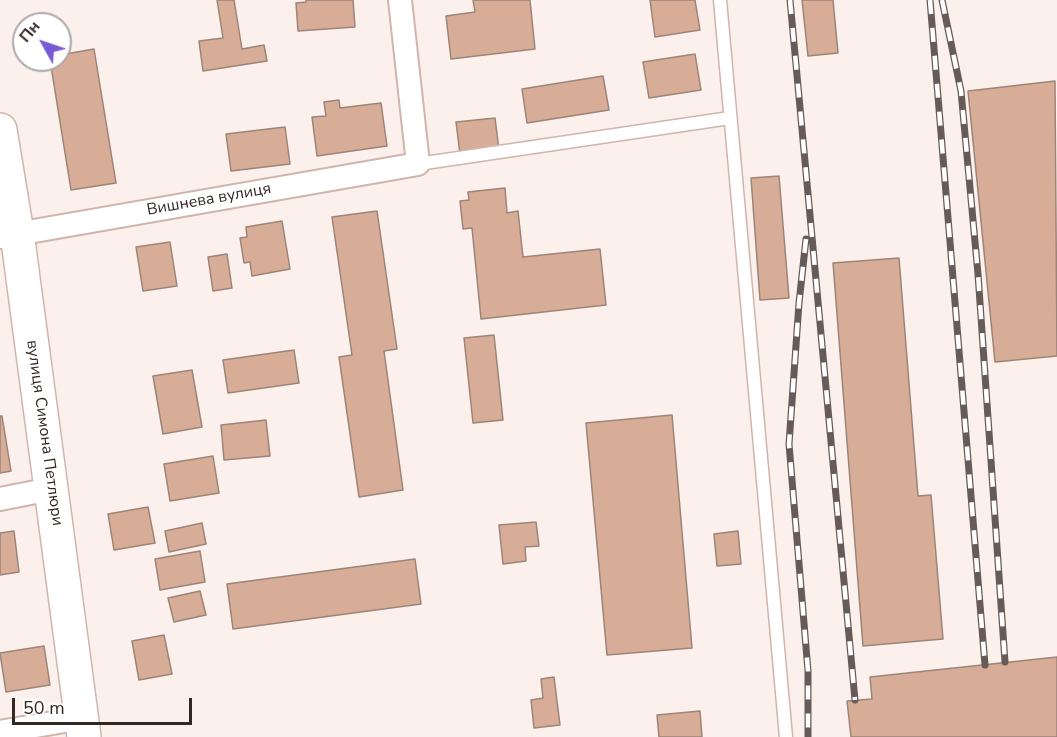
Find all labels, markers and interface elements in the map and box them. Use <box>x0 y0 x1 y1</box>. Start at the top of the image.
north arrow <box>12 12 72 72</box>
text: Пн <box>14 16 45 47</box>
street label: Вишнева вулиця <box>145 180 273 220</box>
street label: вулиця Симона Петлюри <box>21 339 67 527</box>
scale bar <box>15 686 195 724</box>
text: 50 m <box>23 696 65 720</box>

